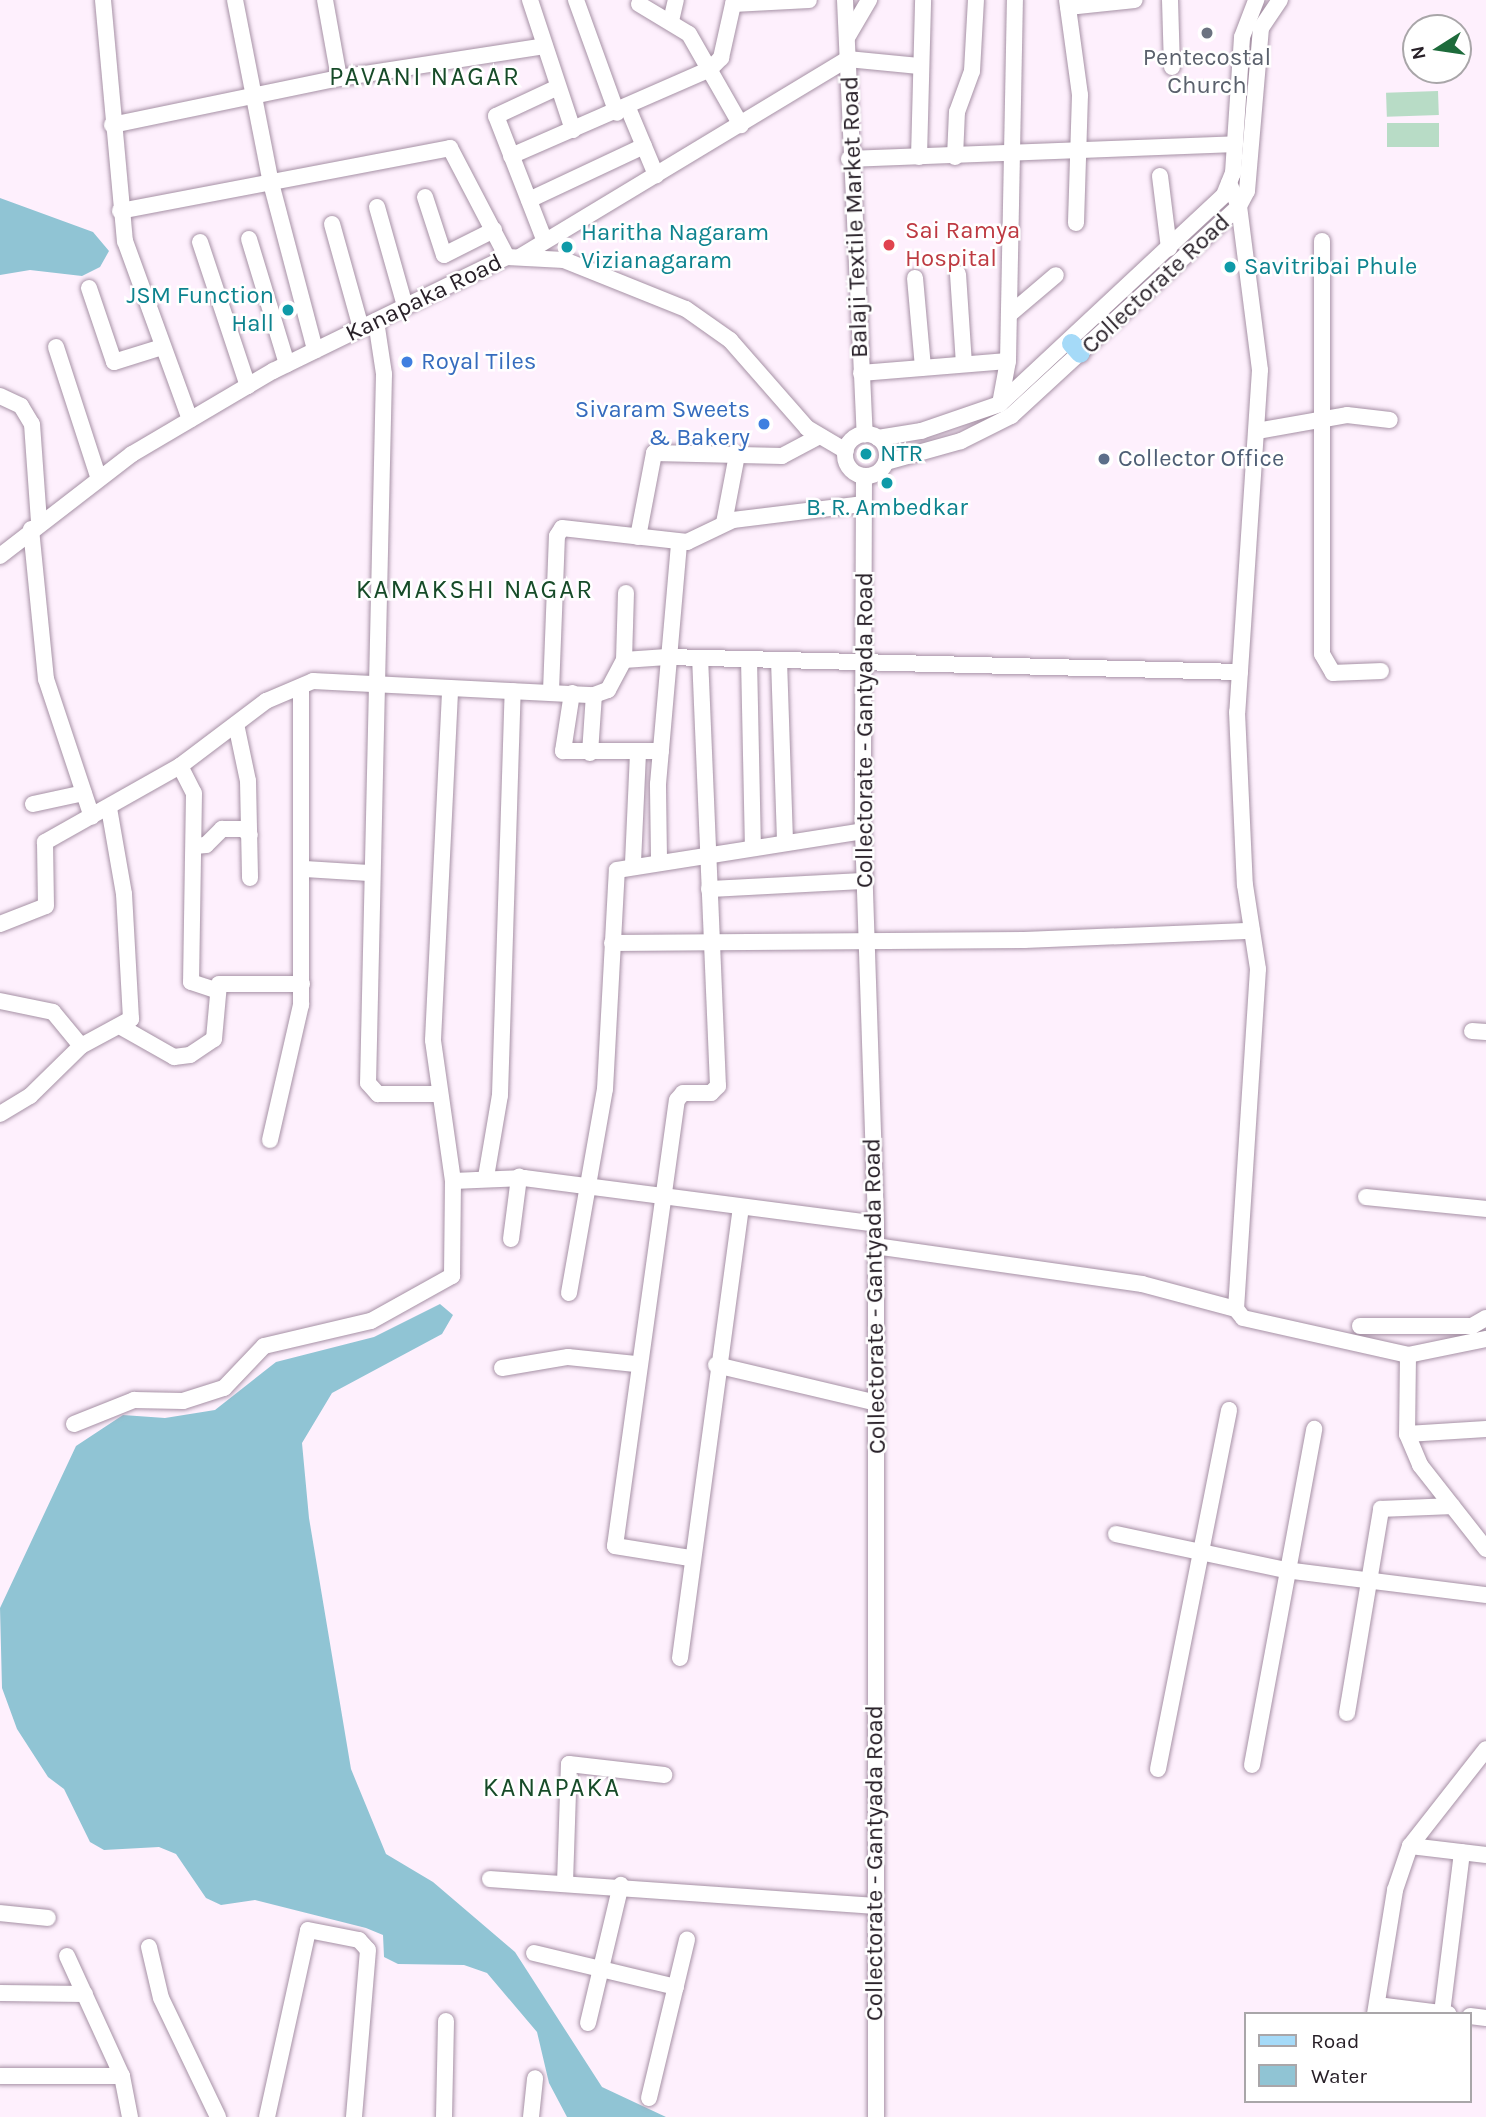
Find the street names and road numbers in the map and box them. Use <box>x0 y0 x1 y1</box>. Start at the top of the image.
street label: Balaji Textile Market Road <box>836 75 874 359</box>
street label: Collectorate Road <box>1076 208 1236 360</box>
street label: Kanapaka Road <box>341 248 507 348</box>
street label: Collectorate - Gantyada Road <box>851 572 879 888</box>
street label: Collectorate - Gantyada Road <box>858 1138 892 1454</box>
street label: Collectorate - Gantyada Road <box>861 1705 889 2021</box>

